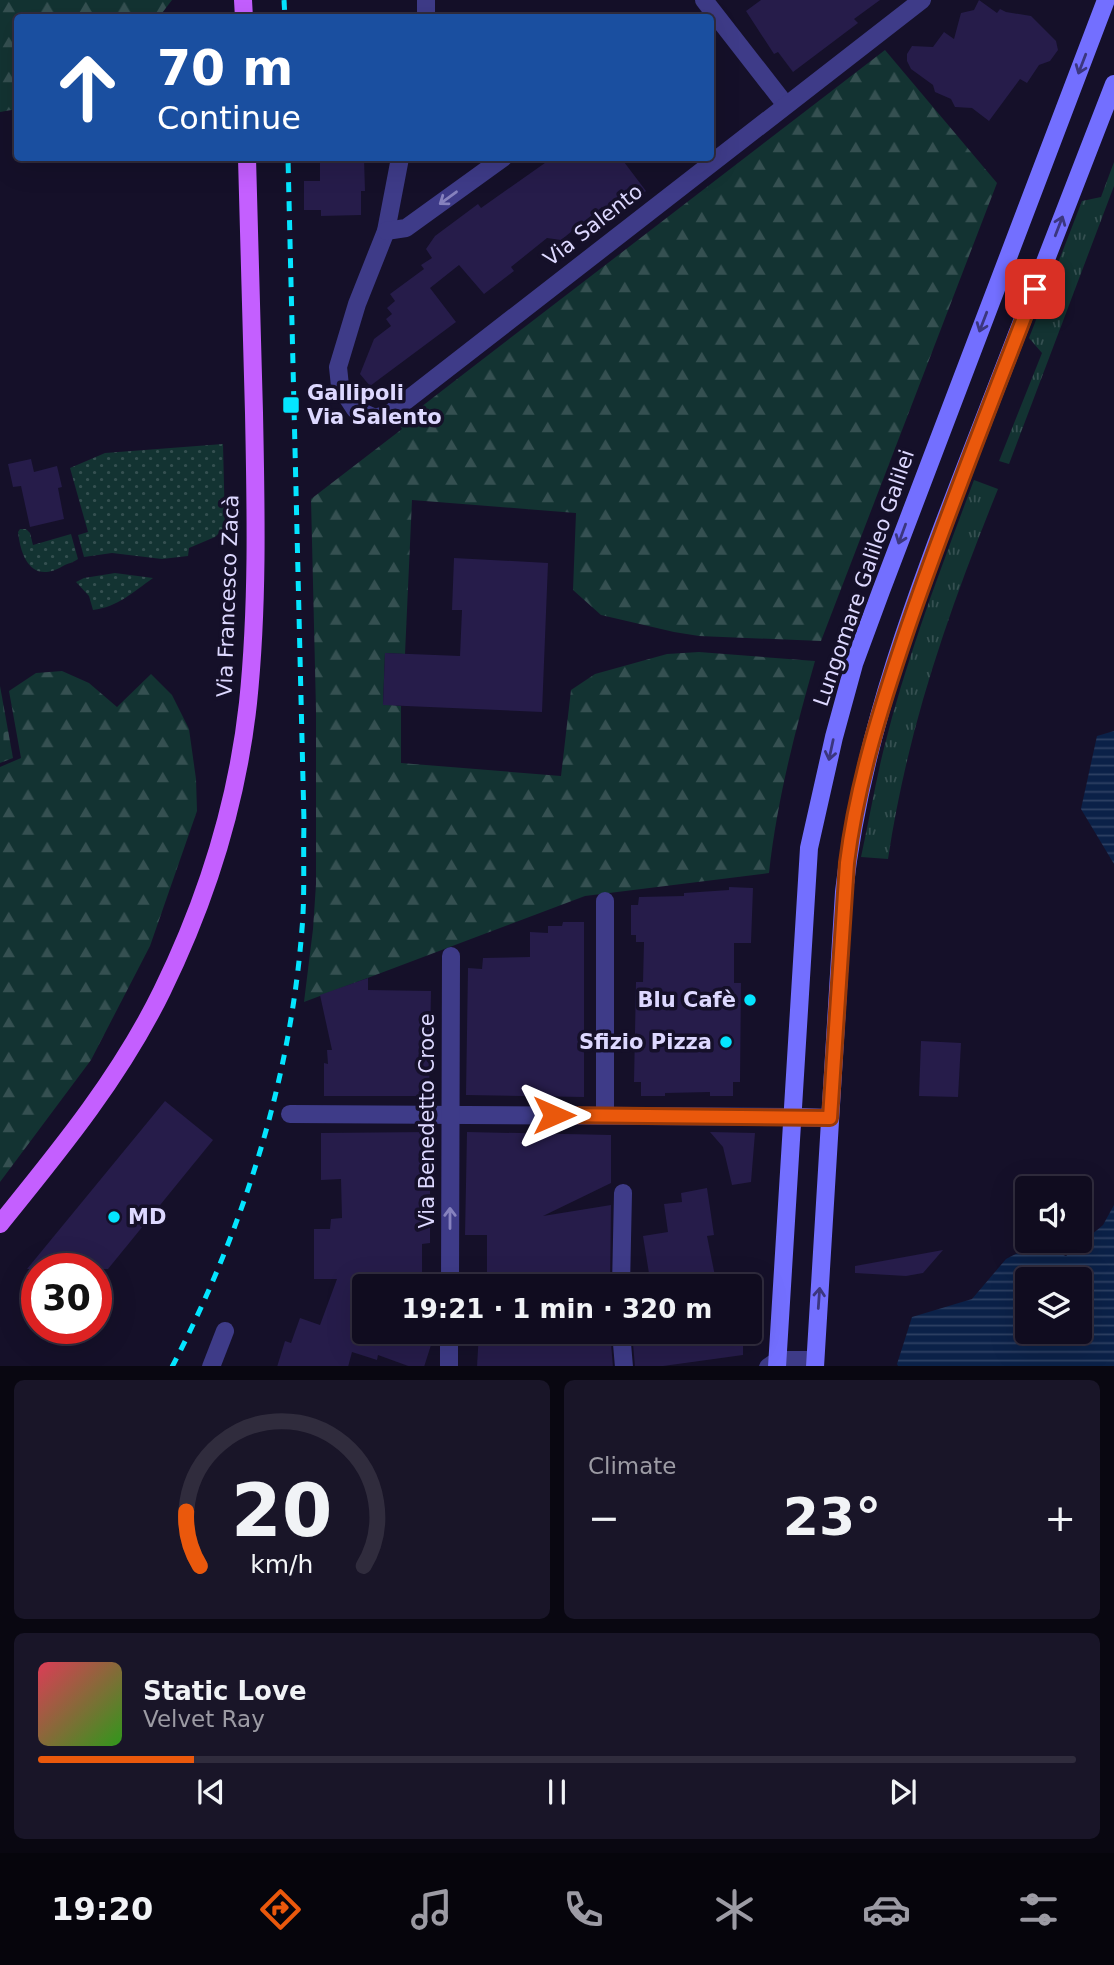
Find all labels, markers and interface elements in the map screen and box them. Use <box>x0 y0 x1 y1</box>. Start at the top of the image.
text: 70 m <box>157 40 293 97</box>
icon: ahead <box>42 42 133 133</box>
one-way arrow <box>1075 53 1088 74</box>
text: Continue <box>157 99 301 137</box>
street label: Via Salento <box>539 179 647 271</box>
one-way arrow <box>439 190 458 205</box>
one-way arrow <box>1054 215 1067 237</box>
pin <box>1005 259 1065 319</box>
icon: arrive <box>1016 270 1054 308</box>
one-way arrow <box>975 310 988 332</box>
place label: Gallipoli Via Salento <box>307 381 442 429</box>
marker: Gallipoli Via Salento <box>281 395 301 415</box>
street label: Lungomare Galileo Galilei <box>809 447 919 709</box>
street label: Via Francesco Zacà <box>212 494 244 698</box>
one-way arrow <box>894 523 907 545</box>
one-way arrow <box>823 738 837 761</box>
place label: Blu Cafè <box>638 988 736 1012</box>
marker: Blu Cafè <box>742 992 758 1008</box>
street label: Via Benedetto Croce <box>415 1013 439 1229</box>
place label: Sfizio Pizza <box>579 1030 712 1054</box>
marker: Sfizio Pizza <box>718 1034 734 1050</box>
position arrow <box>517 1078 591 1152</box>
map controls <box>1015 1176 1092 1344</box>
button: sound <box>1015 1176 1092 1253</box>
place label: MD <box>128 1205 166 1229</box>
one-way arrow <box>443 1207 457 1230</box>
marker: MD <box>106 1209 122 1225</box>
speed limit sign: 30 <box>21 1253 112 1344</box>
button: layers <box>1015 1267 1092 1344</box>
one-way arrow <box>813 1288 826 1310</box>
text: 19:21 · 1 min · 320 m <box>402 1294 712 1324</box>
text: Climate <box>588 1453 677 1479</box>
text: 20 <box>231 1468 333 1553</box>
text: 23° <box>783 1487 881 1547</box>
text: − <box>588 1496 620 1540</box>
text: + <box>1044 1496 1076 1540</box>
text: km/h <box>250 1549 314 1578</box>
text: Static Love <box>143 1676 307 1706</box>
text: Velvet Ray <box>143 1706 265 1732</box>
icon: previous <box>192 1773 230 1811</box>
icon: pause <box>538 1773 576 1811</box>
icon: next <box>884 1773 922 1811</box>
icon: directions <box>256 1885 305 1934</box>
icon: music <box>407 1885 456 1934</box>
icon: phone <box>559 1885 608 1934</box>
icon: climate <box>710 1885 759 1934</box>
icon: car <box>862 1885 911 1934</box>
icon: filters <box>1014 1885 1063 1934</box>
text: 19:20 <box>51 1890 153 1928</box>

